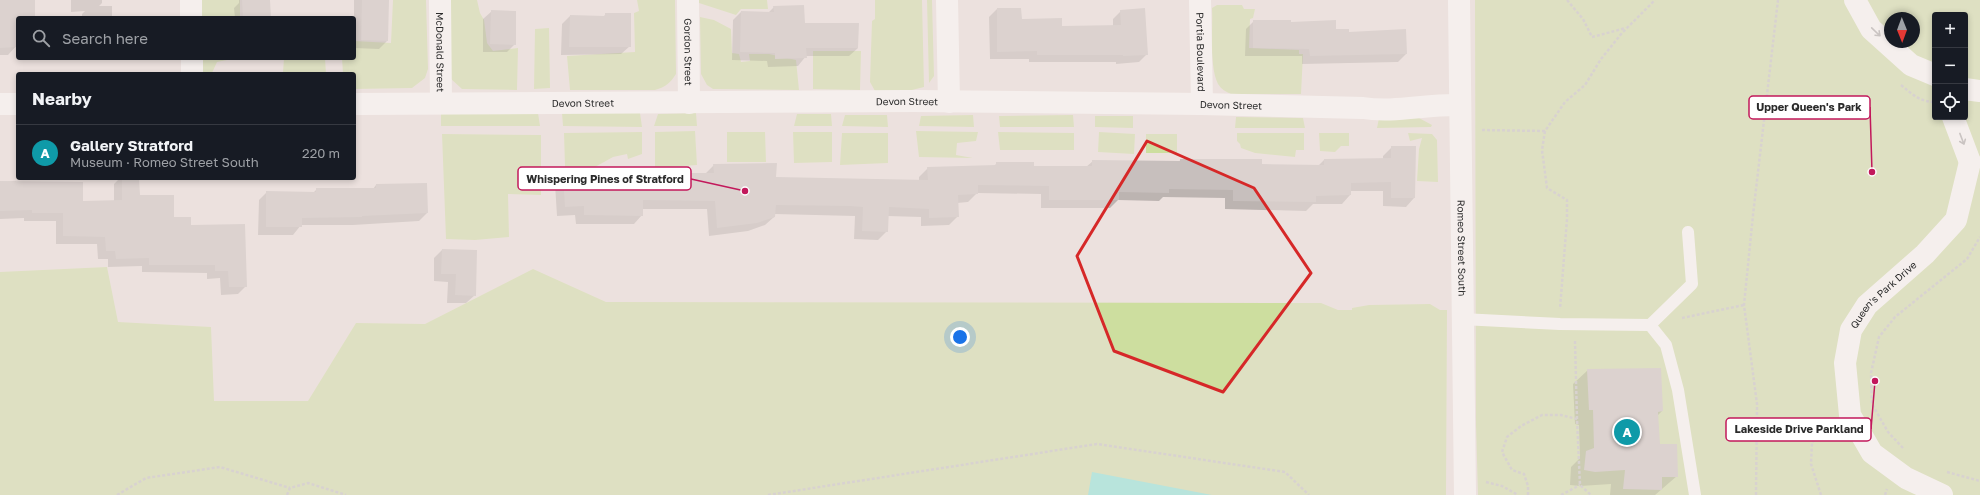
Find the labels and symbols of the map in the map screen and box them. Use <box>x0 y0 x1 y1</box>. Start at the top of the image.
street label: McDonald Street <box>434 12 447 92</box>
street label: Portia Boulevard <box>1194 12 1208 92</box>
north arrow <box>1884 12 1920 48</box>
street label: Gordon Street <box>682 18 695 86</box>
one-way arrow <box>1871 28 1881 37</box>
street label: Devon Street <box>876 95 938 107</box>
callout: Upper Queen's Park <box>1749 96 1870 119</box>
street label: Devon Street <box>552 97 614 109</box>
street label: Devon Street <box>1200 98 1262 111</box>
text: Upper Queen's Park <box>1756 100 1862 113</box>
one-way arrow <box>1958 133 1966 145</box>
callout: Whispering Pines of Stratford <box>518 167 691 190</box>
text: Whispering Pines of Stratford <box>526 172 684 185</box>
street label: Romeo Street South <box>1455 200 1469 296</box>
street label: Queen's Park Drive <box>1848 258 1919 331</box>
your location <box>950 327 970 347</box>
pin: A <box>1614 417 1640 447</box>
callout: Lakeside Drive Parkland <box>1726 418 1871 441</box>
text: Lakeside Drive Parkland <box>1734 422 1864 435</box>

